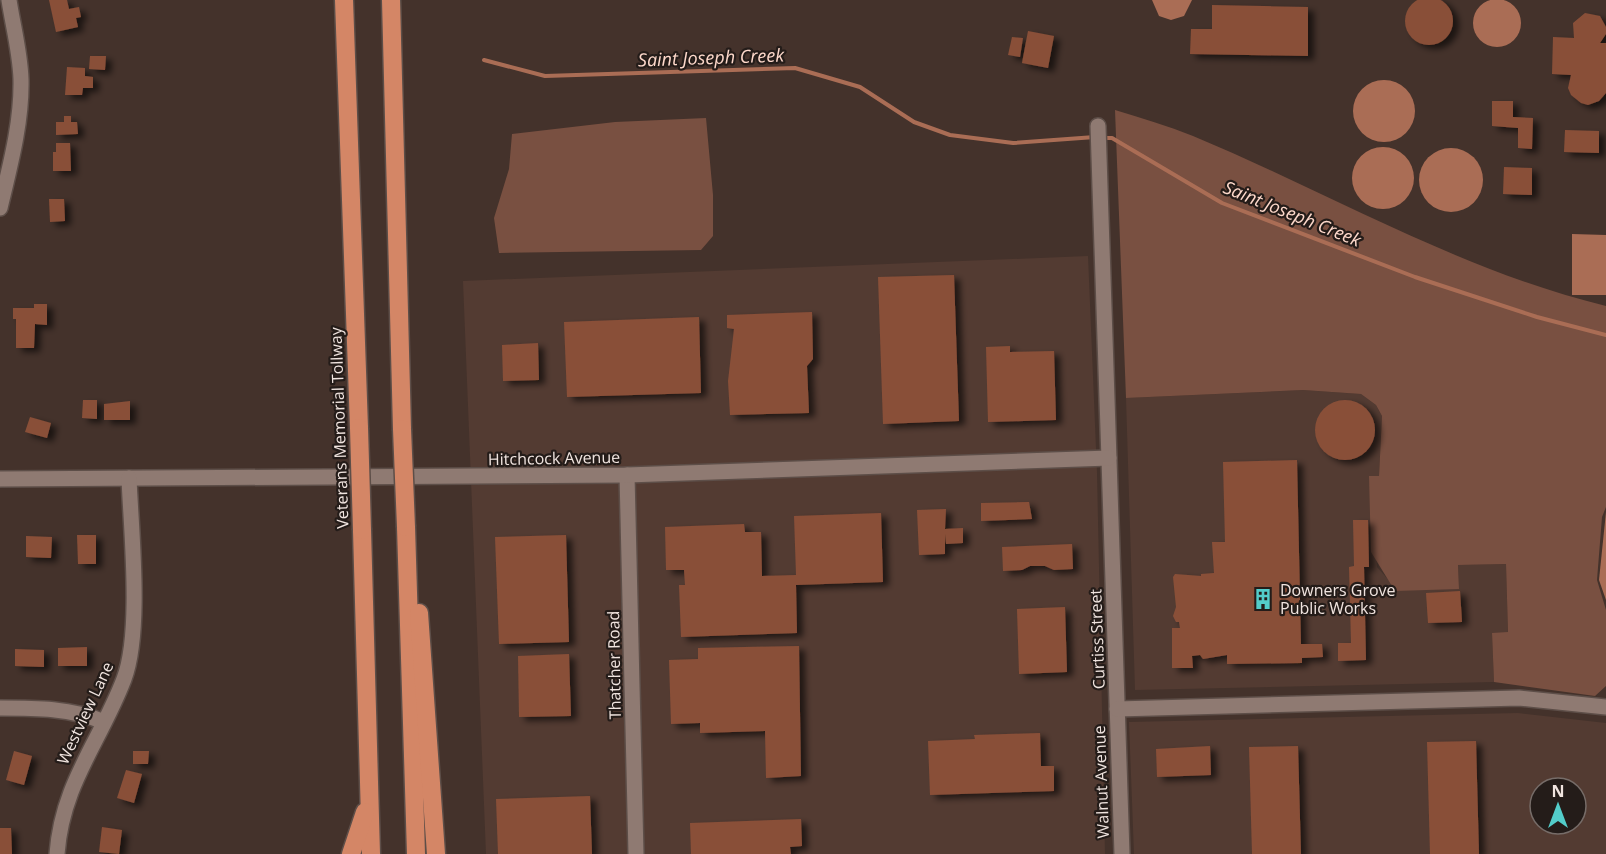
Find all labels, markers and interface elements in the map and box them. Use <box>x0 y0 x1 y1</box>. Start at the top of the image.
water label: Saint Joseph Creek <box>637 42 786 72</box>
water label: Saint Joseph Creek <box>1220 175 1366 252</box>
street label: Veterans Memorial Tollway <box>324 326 354 529</box>
street label: Hitchcock Avenue <box>488 446 620 470</box>
place label: Downers Grove Public Works <box>1280 579 1396 619</box>
building icon: Downers Grove Public Works <box>1251 587 1275 611</box>
street label: Curtiss Street <box>1084 588 1110 689</box>
street label: Thatcher Road <box>602 611 626 719</box>
street label: Westview Lane <box>52 658 118 768</box>
street label: Walnut Avenue <box>1088 725 1114 839</box>
north arrow <box>1528 776 1588 836</box>
text: N <box>1551 780 1565 802</box>

